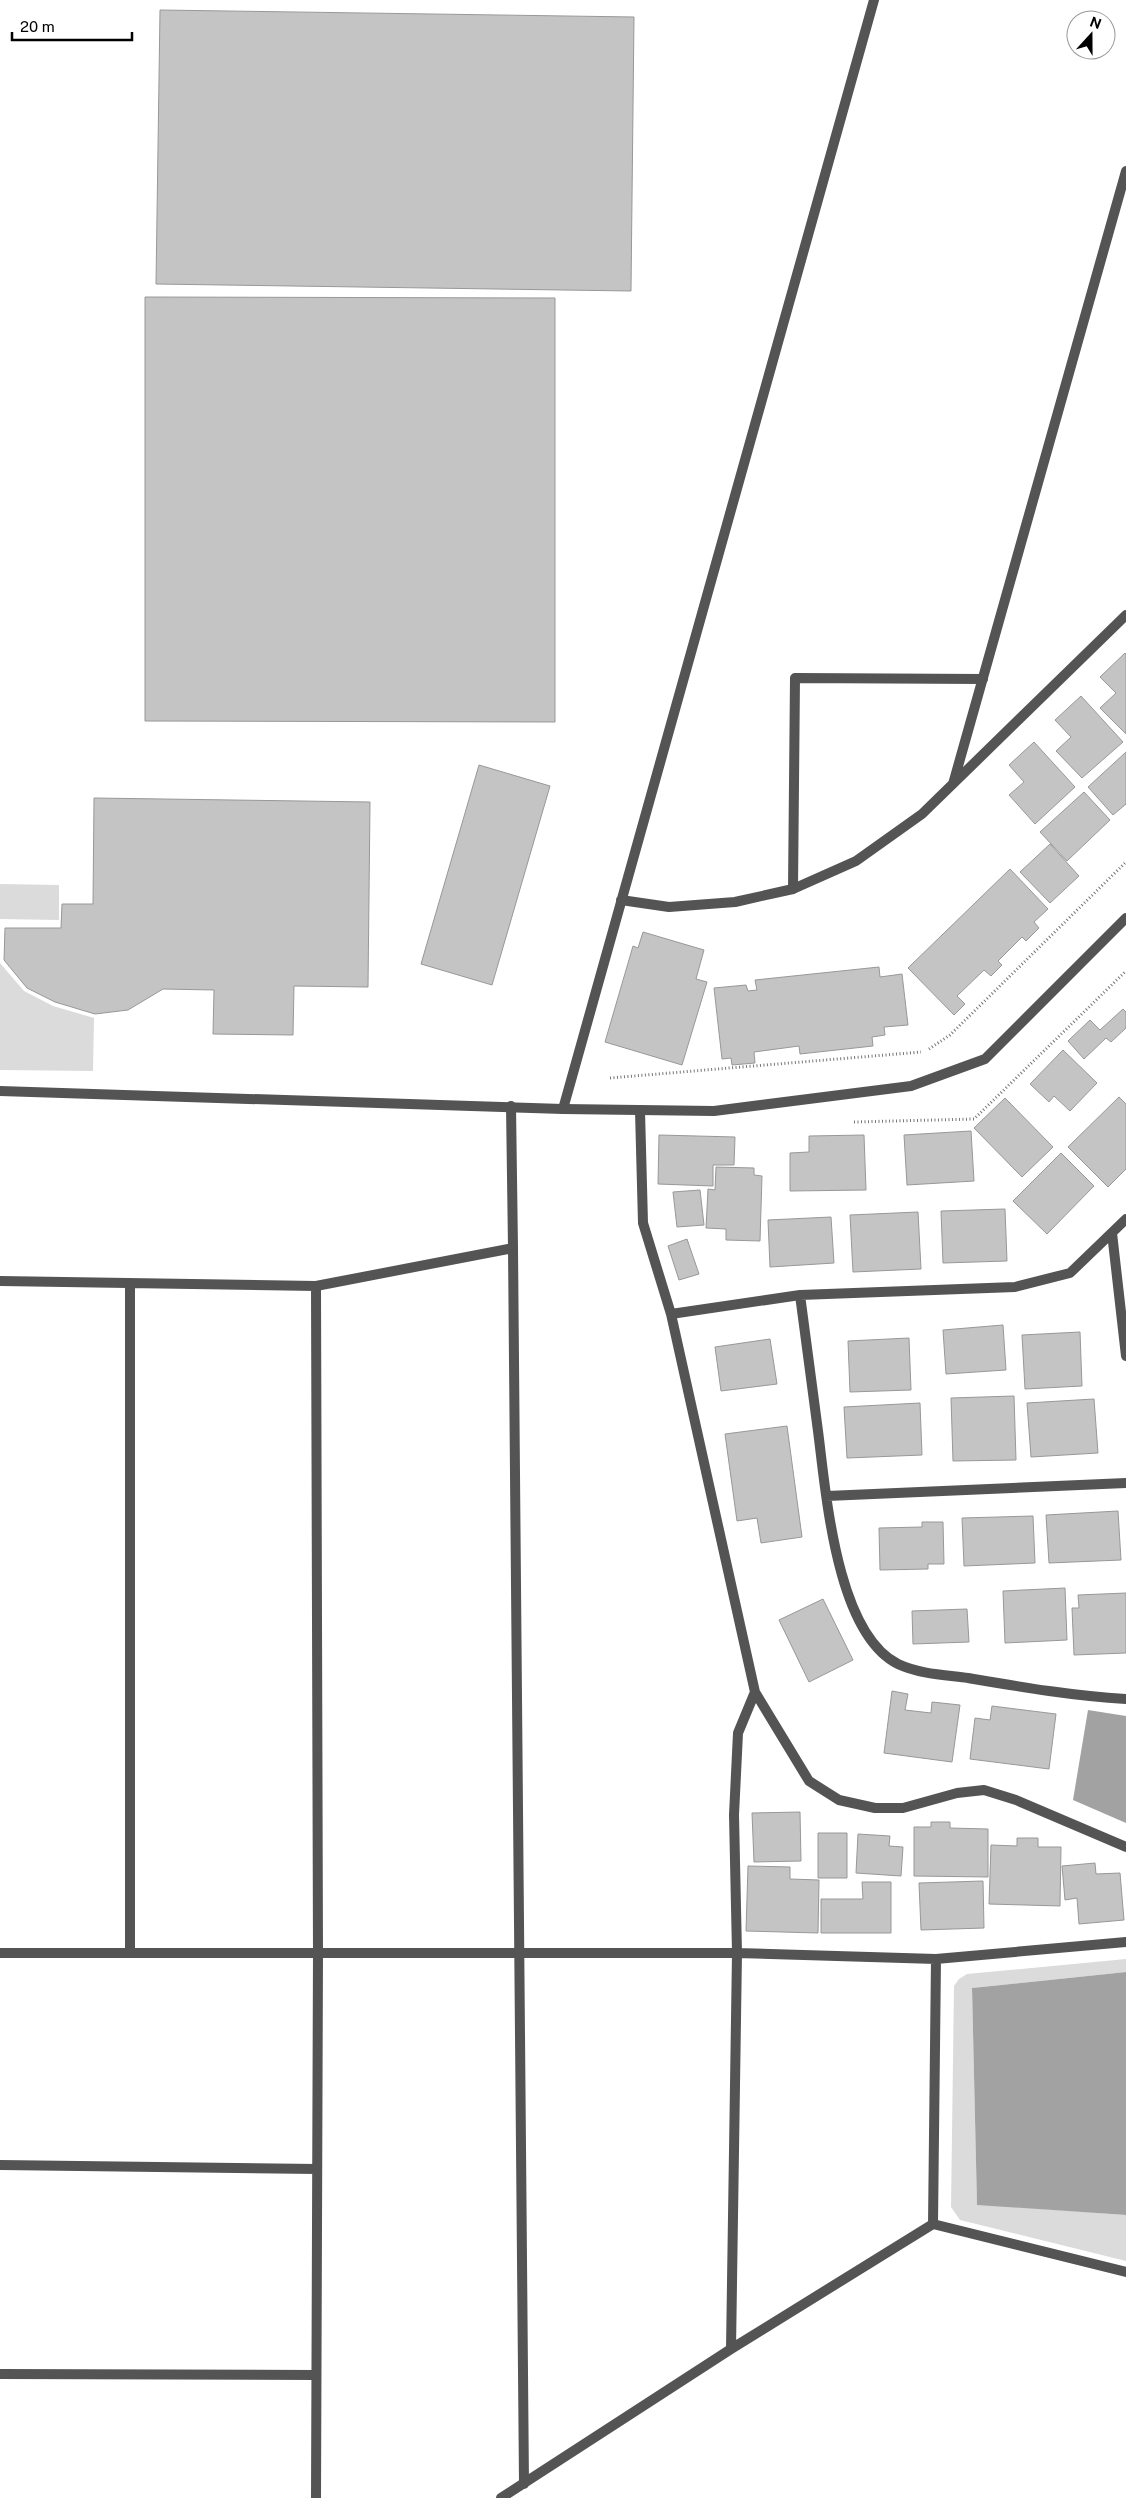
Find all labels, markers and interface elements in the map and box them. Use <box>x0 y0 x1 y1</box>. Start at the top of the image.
scale bar <box>12 10 132 42</box>
north arrow <box>1066 10 1116 60</box>
text: N <box>1088 13 1104 32</box>
text: 20 m <box>20 18 55 35</box>

